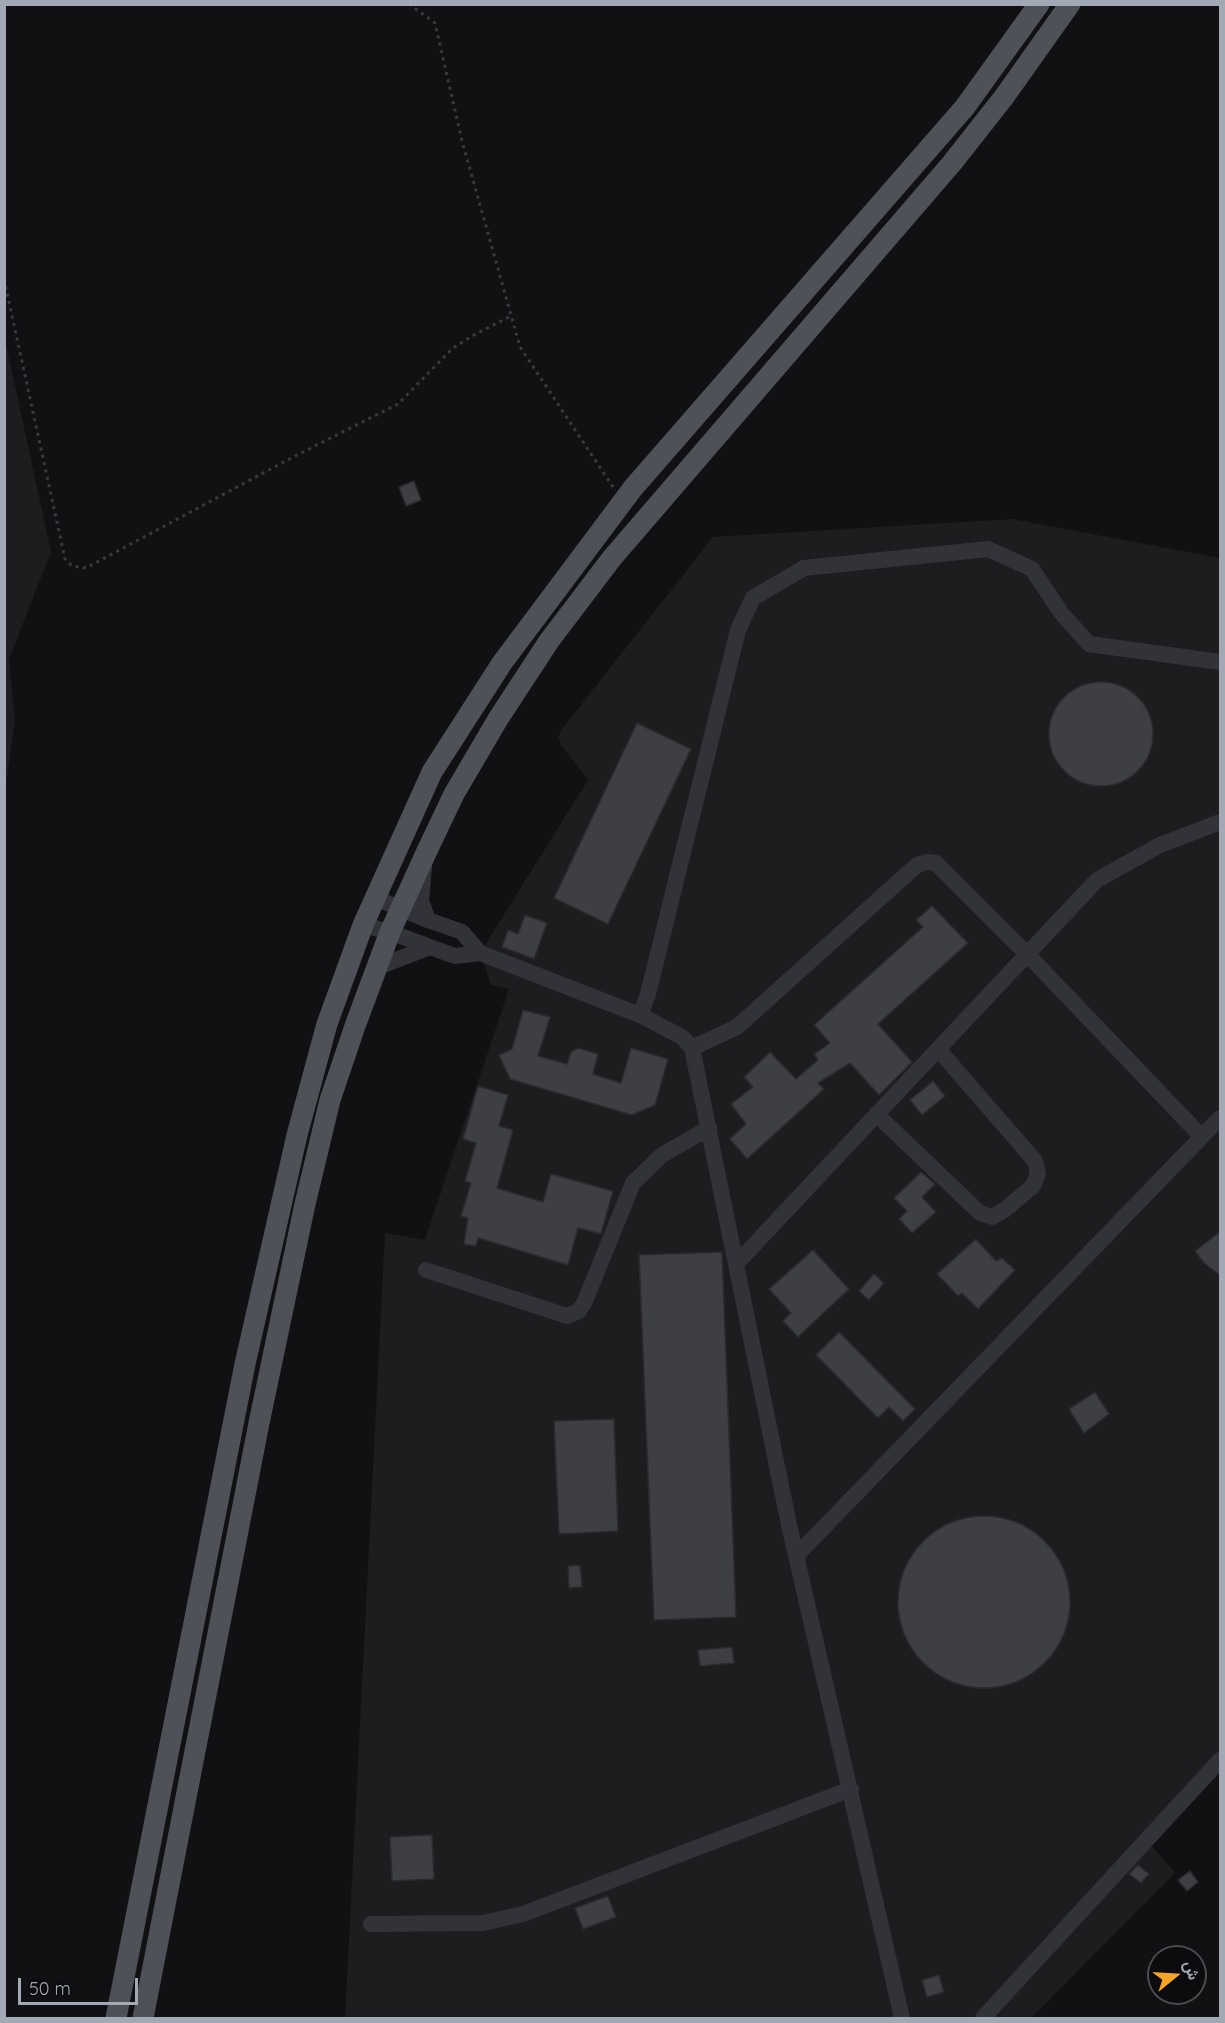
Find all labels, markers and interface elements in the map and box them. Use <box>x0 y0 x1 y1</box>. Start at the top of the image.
north arrow <box>1147 1945 1207 2005</box>
text: ش <box>1180 1958 1205 1982</box>
scale bar <box>21 1966 141 2004</box>
text: 50 m <box>29 1977 71 2000</box>

